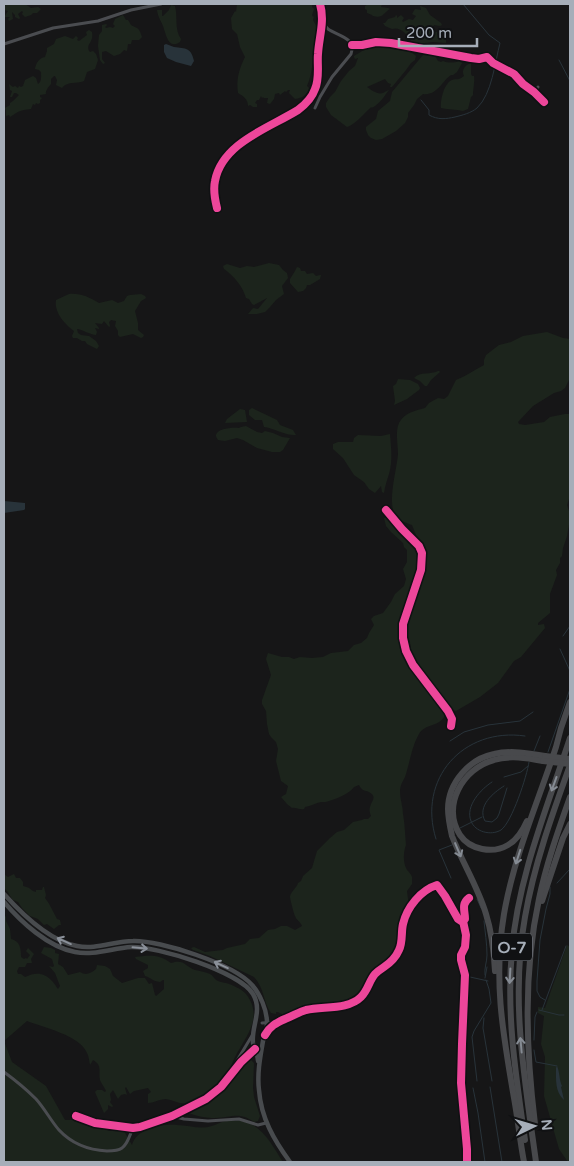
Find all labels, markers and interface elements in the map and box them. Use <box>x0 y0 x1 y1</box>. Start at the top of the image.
scale bar <box>399 15 476 47</box>
text: 200 m <box>406 24 452 42</box>
one-way arrow <box>549 776 559 792</box>
one-way arrow <box>454 842 464 857</box>
one-way arrow <box>513 849 522 865</box>
road number: O-7 <box>492 934 532 960</box>
one-way arrow <box>57 936 72 946</box>
one-way arrow <box>132 943 148 952</box>
one-way arrow <box>214 960 229 969</box>
one-way arrow <box>506 968 515 984</box>
one-way arrow <box>516 1037 525 1053</box>
north arrow <box>509 1101 559 1151</box>
text: N <box>537 1119 555 1131</box>

